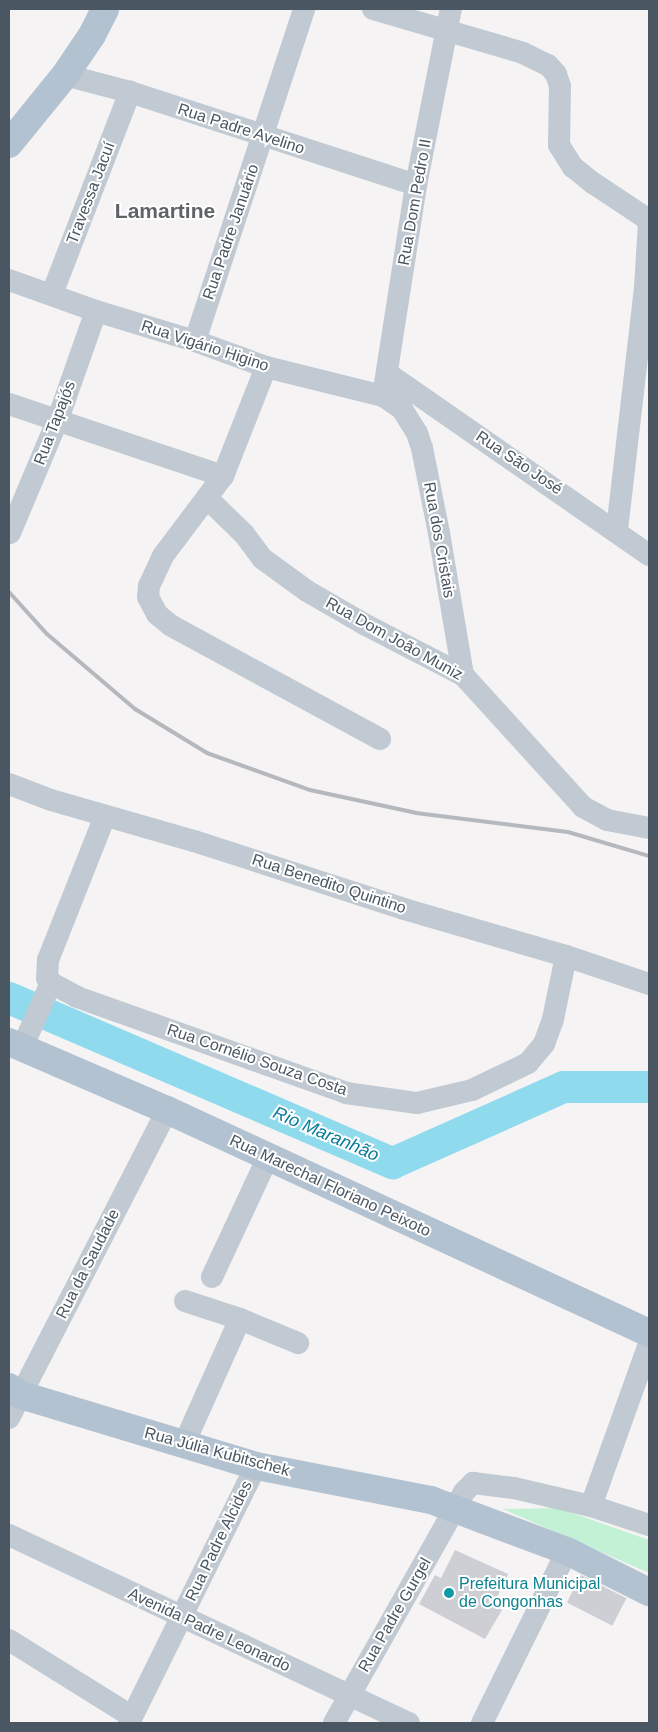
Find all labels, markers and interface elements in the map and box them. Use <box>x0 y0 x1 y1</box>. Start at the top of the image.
street label: Rua Padre Avelino <box>175 99 307 159</box>
street label: Rua Dom Pedro II <box>394 137 436 267</box>
street label: Travessa Jacuí <box>63 139 119 247</box>
street label: Rua Padre Januário <box>199 162 263 302</box>
district label: Lamartine <box>115 198 215 224</box>
street label: Rua Vigário Higino <box>139 316 271 376</box>
street label: Rua Tapajós <box>30 378 80 468</box>
street label: Rua São José <box>472 427 566 499</box>
street label: Rua dos Cristais <box>419 481 459 599</box>
street label: Rua Dom João Muniz <box>322 593 466 685</box>
street label: Rua Benedito Quintino <box>249 850 409 918</box>
street label: Rua Cornélio Souza Costa <box>164 1020 350 1100</box>
water label: Rio Maranhão <box>270 1102 382 1166</box>
street label: Rua Marechal Floriano Peixoto <box>226 1131 434 1241</box>
street label: Rua da Saudade <box>52 1206 124 1322</box>
street label: Rua Júlia Kubitschek <box>142 1423 292 1481</box>
street label: Rua Padre Alcides <box>181 1477 257 1605</box>
street label: Rua Padre Gurgel <box>354 1554 436 1676</box>
place label: Prefeitura Municipal de Congonhas <box>459 1574 600 1612</box>
street label: Avenida Padre Leonardo <box>125 1584 293 1676</box>
marker: Prefeitura Municipal de Congonhas <box>443 1587 455 1599</box>

